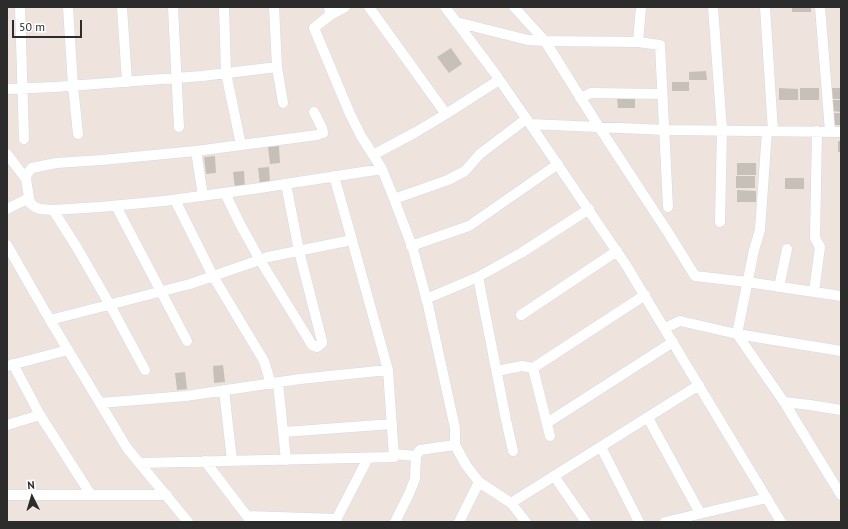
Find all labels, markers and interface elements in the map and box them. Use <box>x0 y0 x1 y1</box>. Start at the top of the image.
scale bar <box>14 12 84 38</box>
text: 50 m <box>19 19 45 34</box>
north arrow <box>12 477 52 517</box>
text: N <box>27 478 35 492</box>

